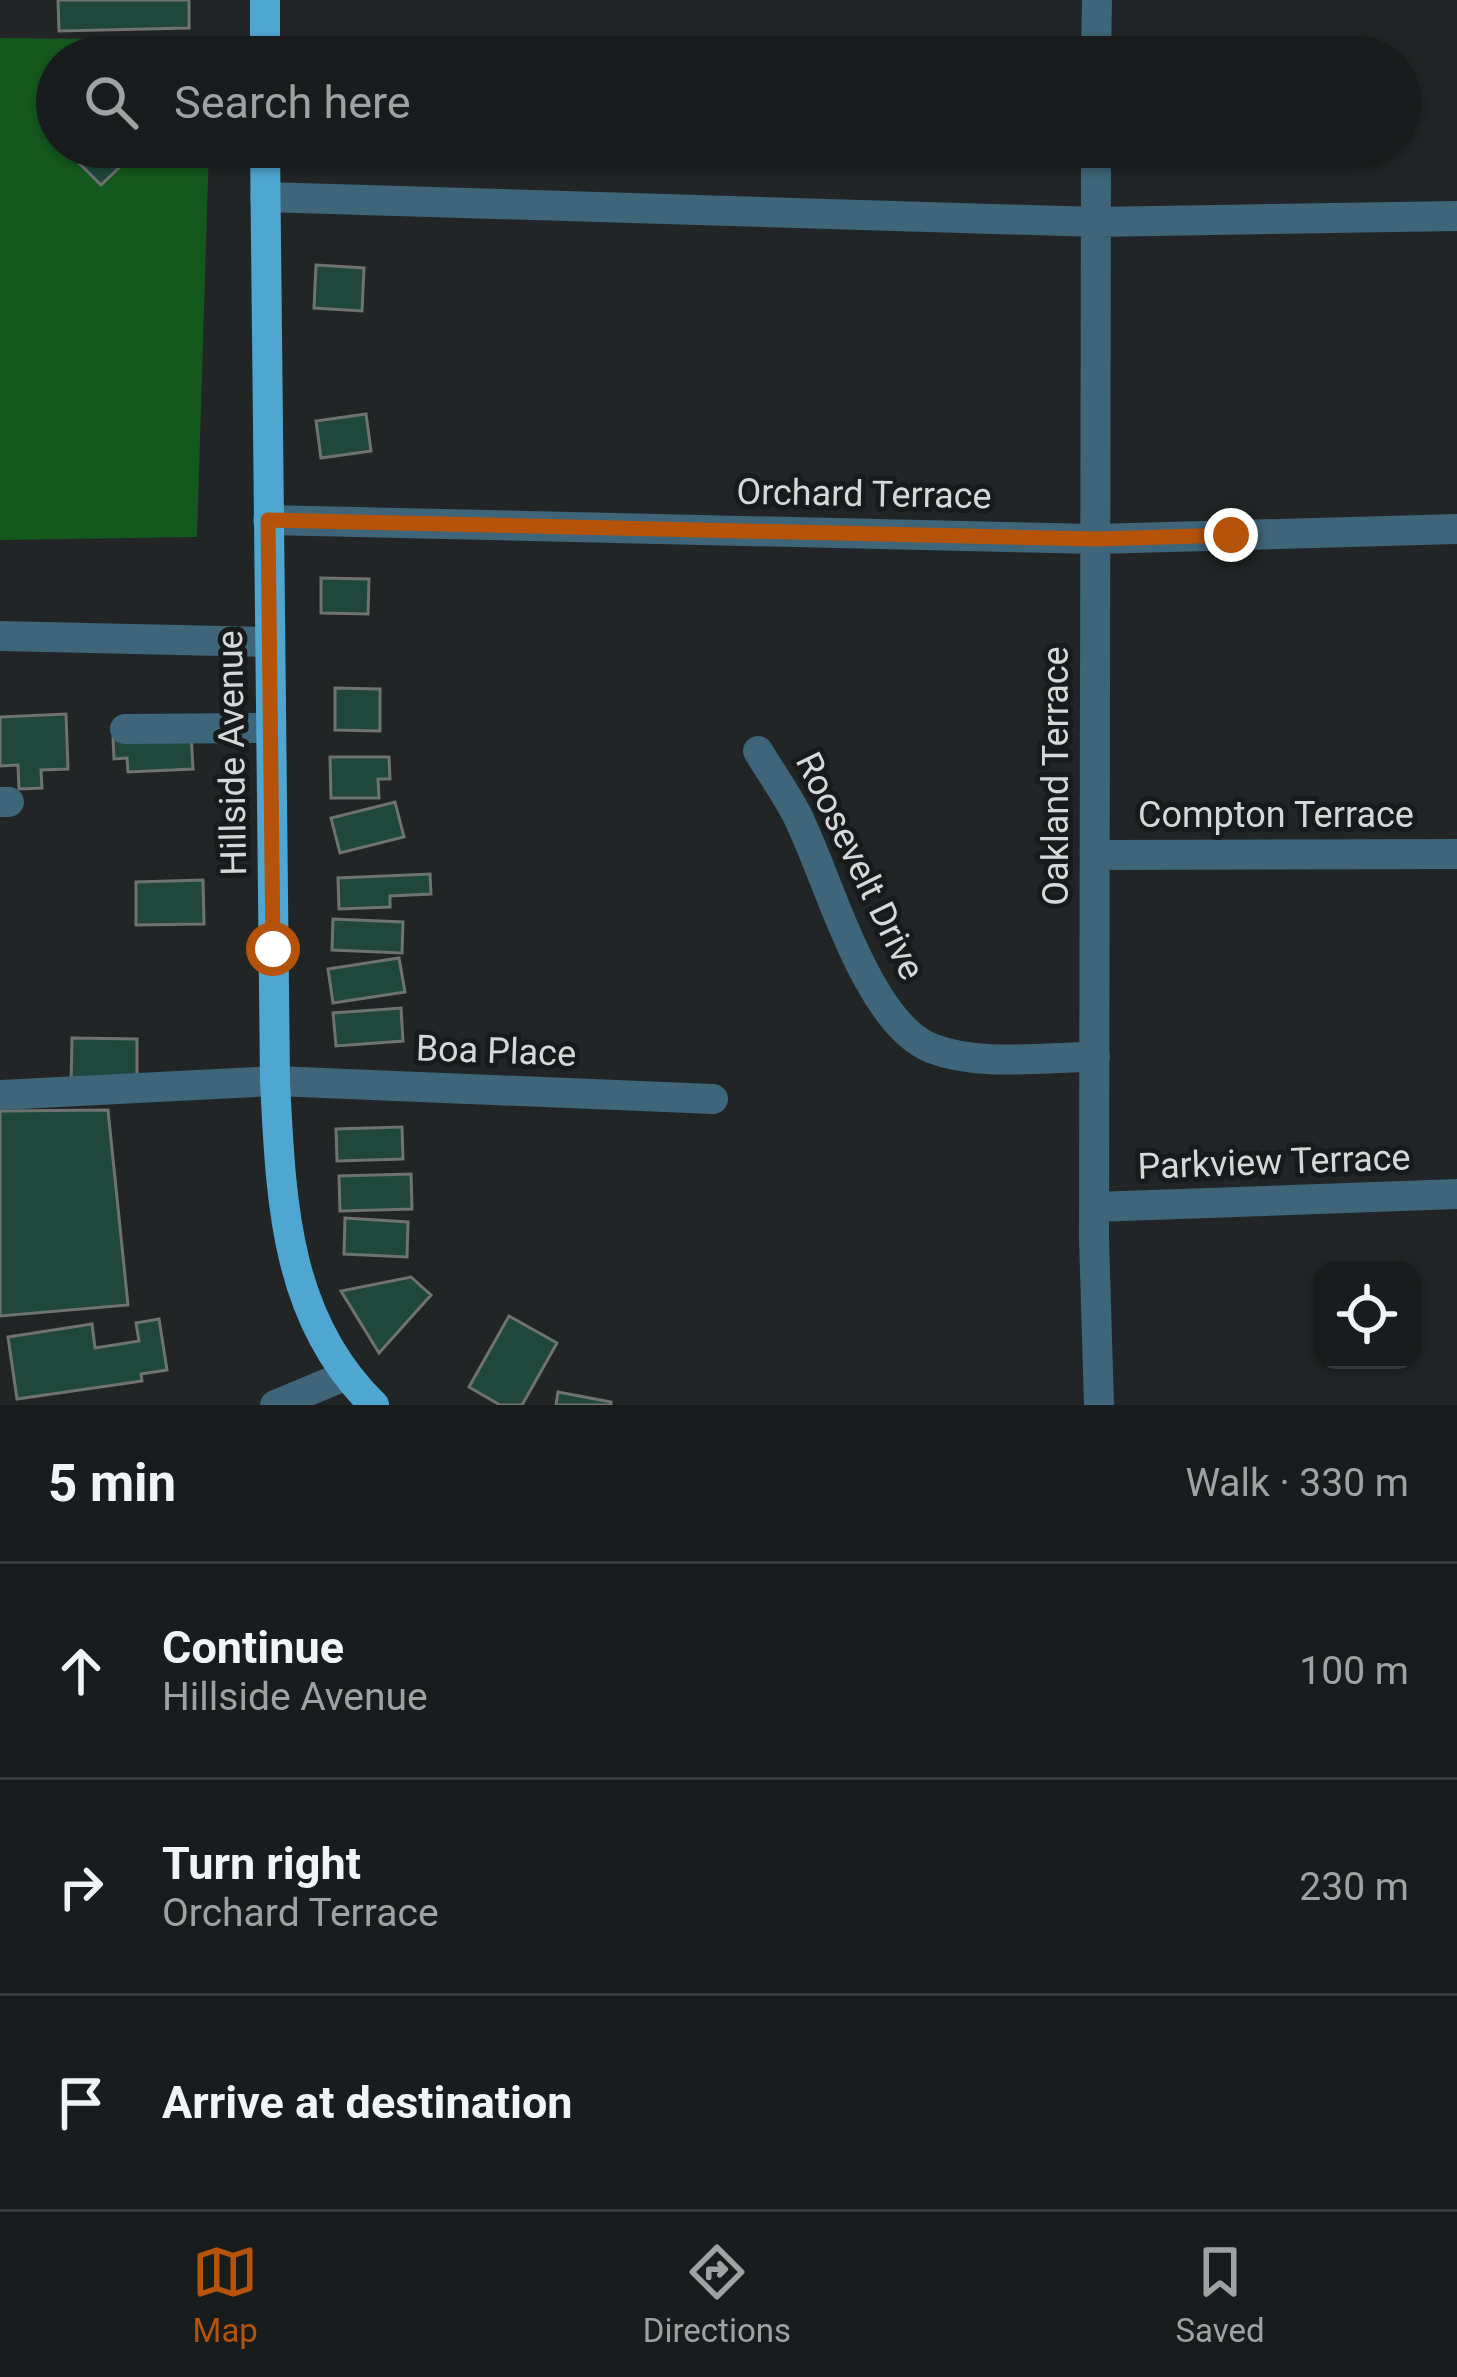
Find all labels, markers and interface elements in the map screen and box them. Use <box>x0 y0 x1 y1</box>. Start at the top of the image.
search box <box>36 36 1421 168</box>
icon: search <box>78 69 144 135</box>
text: Search here <box>174 76 411 129</box>
street label: Orchard Terrace <box>736 471 992 517</box>
route end <box>1204 508 1258 562</box>
street label: Hillside Avenue <box>209 630 255 876</box>
street label: Oakland Terrace <box>1035 646 1077 906</box>
street label: Roosevelt Drive <box>787 746 933 986</box>
street label: Compton Terrace <box>1138 794 1414 836</box>
route start <box>246 922 300 976</box>
street label: Boa Place <box>415 1027 577 1075</box>
street label: Parkview Terrace <box>1137 1136 1411 1188</box>
map controls <box>1313 1261 1421 1369</box>
button: locate <box>1313 1261 1421 1369</box>
text: 5 min <box>48 1454 176 1513</box>
text: Walk · 330 m <box>1185 1460 1409 1506</box>
text: Continue <box>162 1621 344 1674</box>
icon: ahead <box>48 1638 114 1704</box>
text: 100 m <box>1299 1648 1409 1694</box>
text: Hillside Avenue <box>162 1674 428 1720</box>
text: Turn right <box>162 1837 361 1890</box>
icon: right <box>48 1854 114 1920</box>
text: 230 m <box>1299 1864 1409 1910</box>
text: Orchard Terrace <box>162 1890 439 1936</box>
icon: arrive <box>48 2070 114 2136</box>
text: Arrive at destination <box>162 2076 573 2129</box>
tab: Map <box>192 2239 258 2350</box>
tab: Directions <box>643 2239 791 2350</box>
tab: Saved <box>1176 2239 1265 2350</box>

